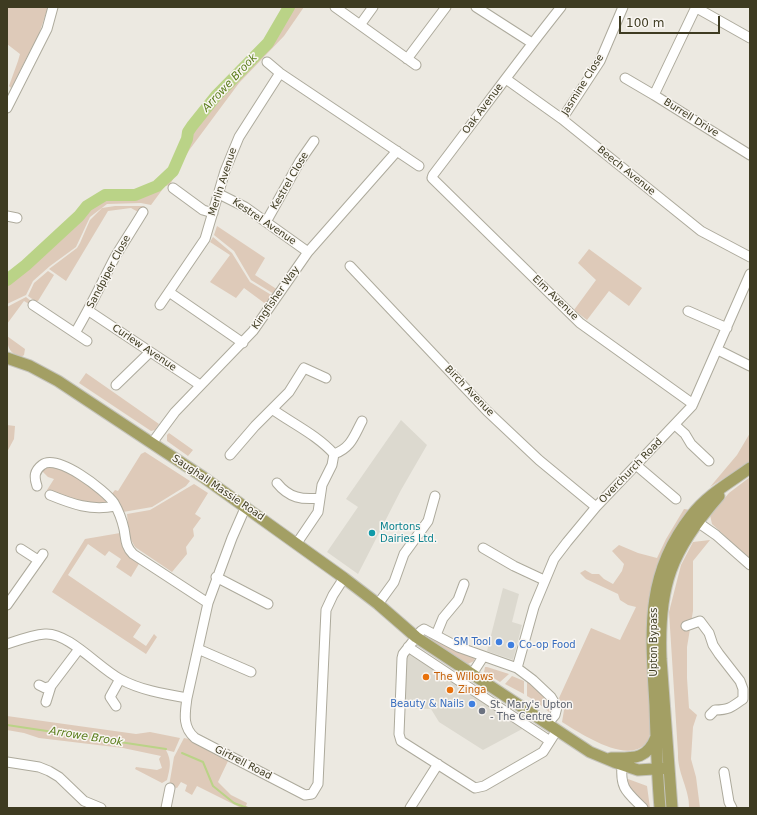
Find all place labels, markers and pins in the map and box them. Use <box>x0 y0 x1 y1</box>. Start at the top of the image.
place label: Mortons Dairies Ltd. <box>380 521 437 544</box>
marker: Mortons Dairies Ltd. <box>367 528 377 538</box>
place label: SM Tool <box>453 636 491 648</box>
marker: SM Tool <box>494 637 504 647</box>
place label: Co-op Food <box>519 639 576 651</box>
marker: Co-op Food <box>506 640 516 650</box>
place label: The Willows <box>434 671 493 683</box>
marker: The Willows <box>421 672 431 682</box>
place label: Zinga <box>458 684 486 696</box>
marker: Zinga <box>445 685 455 695</box>
place label: Beauty & Nails <box>390 698 464 710</box>
marker: Beauty & Nails <box>467 699 477 709</box>
place label: St. Mary's Upton - The Centre <box>490 699 573 722</box>
marker: St. Mary's Upton - The Centre <box>477 706 487 716</box>

